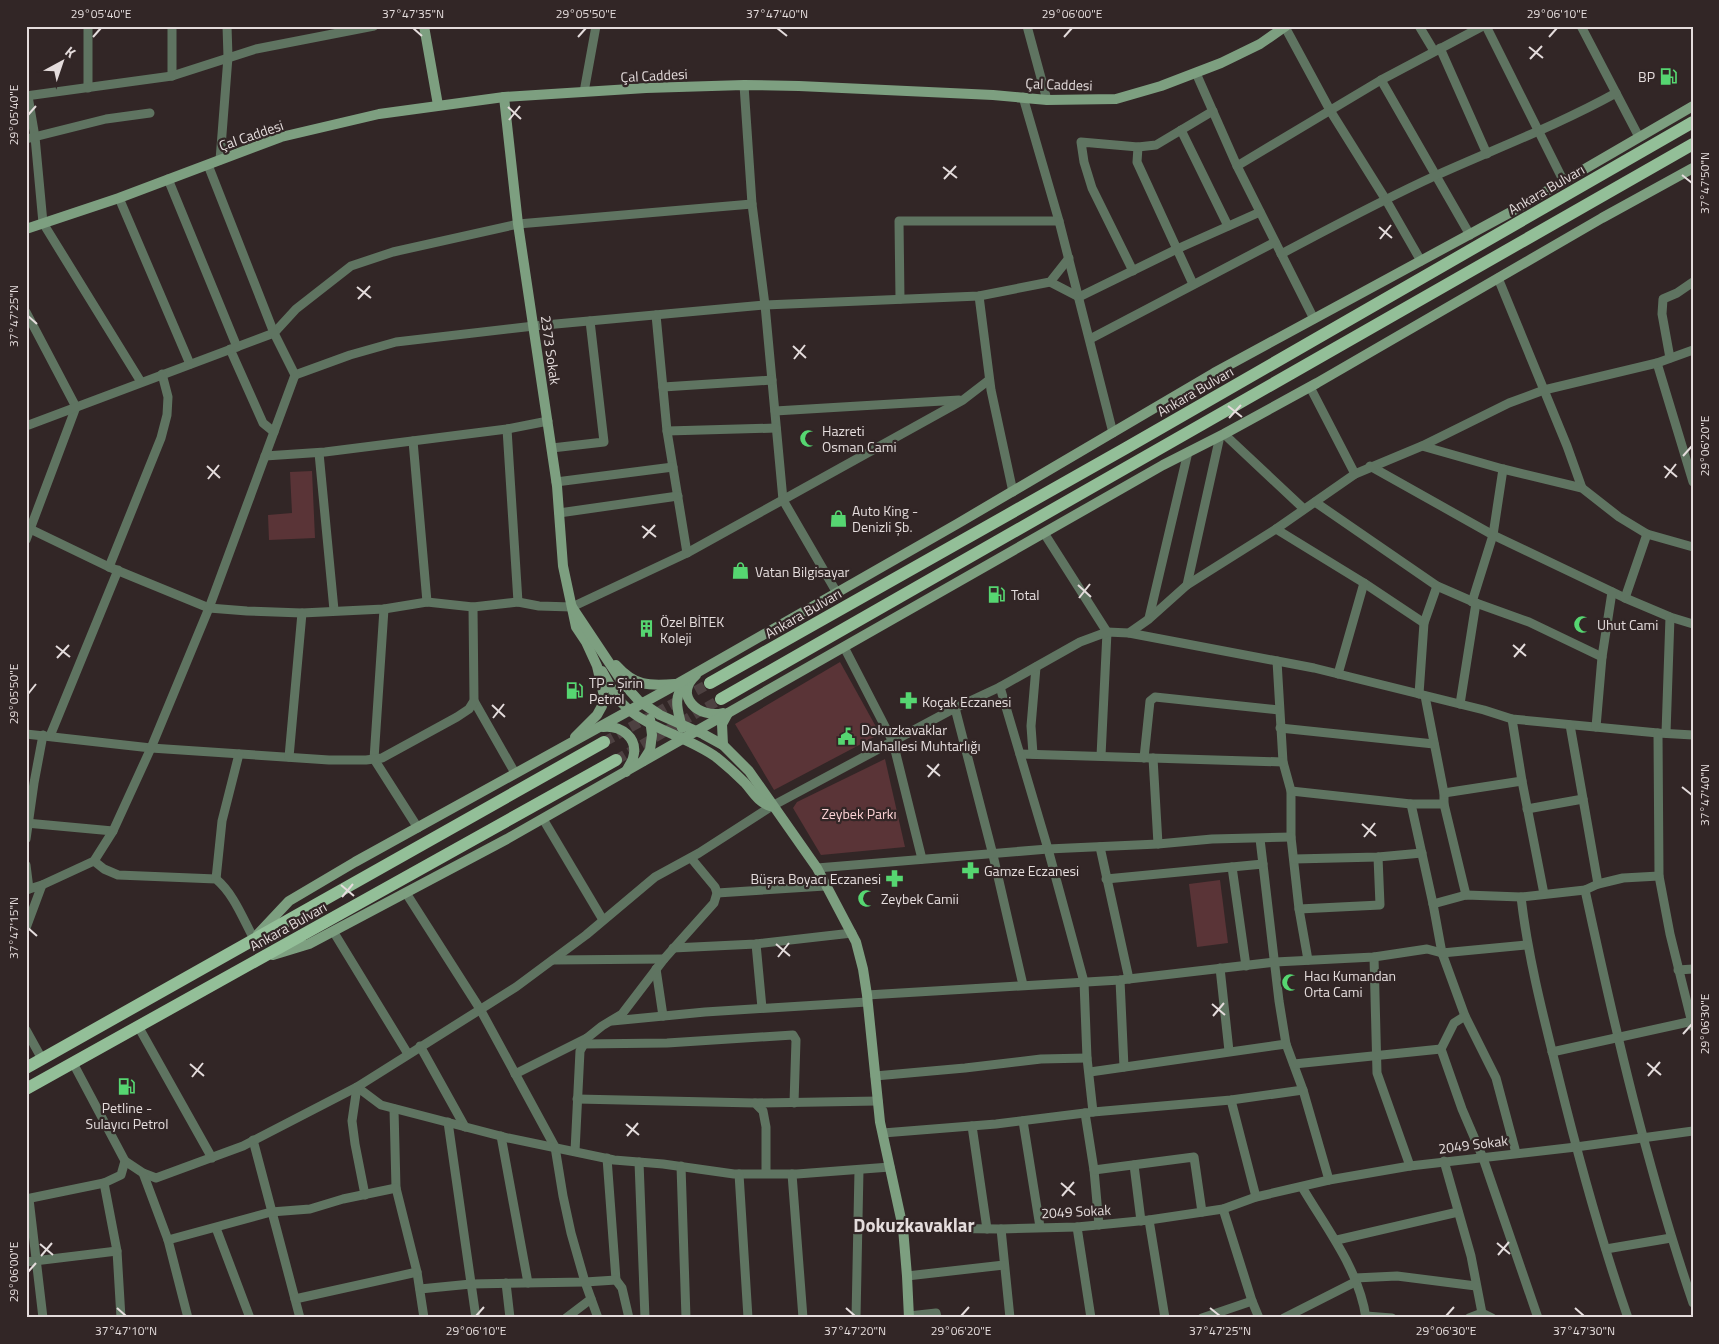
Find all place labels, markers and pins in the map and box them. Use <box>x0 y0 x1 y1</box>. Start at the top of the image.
place label: BP <box>1638 66 1655 87</box>
fuel station icon: BP <box>1659 66 1679 86</box>
place label: Hazreti Osman Cami <box>822 420 896 457</box>
mosque icon: Hazreti Osman Cami <box>798 428 818 448</box>
place label: Auto King - Denizli Şb. <box>852 500 918 537</box>
shop icon: Auto King - Denizli Şb. <box>828 508 848 528</box>
shop icon: Vatan Bilgisayar <box>731 561 751 581</box>
place label: Vatan Bilgisayar <box>755 561 850 582</box>
fuel station icon: Total <box>987 584 1007 604</box>
place label: Total <box>1011 584 1040 605</box>
place label: Özel BİTEK Koleji <box>660 611 724 648</box>
mosque icon: Uhut Cami <box>1573 614 1593 634</box>
place label: Uhut Cami <box>1597 614 1658 635</box>
building icon: Özel BİTEK Koleji <box>636 619 656 639</box>
place label: TP - Şirin Petrol <box>589 672 643 709</box>
fuel station icon: TP - Şirin Petrol <box>565 680 585 700</box>
pharmacy icon: Koçak Eczanesi <box>898 691 918 711</box>
place label: Koçak Eczanesi <box>922 691 1011 712</box>
place label: Dokuzkavaklar Mahallesi Muhtarlığı <box>861 719 981 756</box>
public building icon: Dokuzkavaklar Mahallesi Muhtarlığı <box>837 727 857 747</box>
pharmacy icon: Gamze Eczanesi <box>960 860 980 880</box>
place label: Gamze Eczanesi <box>984 860 1079 881</box>
place label: Büşra Boyacı Eczanesi <box>750 868 881 889</box>
pharmacy icon: Büşra Boyacı Eczanesi <box>885 868 905 888</box>
mosque icon: Zeybek Camii <box>857 888 877 908</box>
place label: Zeybek Camii <box>881 888 959 909</box>
place label: Hacı Kumandan Orta Cami <box>1304 965 1396 1002</box>
mosque icon: Hacı Kumandan Orta Cami <box>1280 973 1300 993</box>
fuel station icon: Petline - Sulayıcı Petrol <box>117 1077 137 1097</box>
place label: Petline - Sulayıcı Petrol <box>86 1097 168 1134</box>

